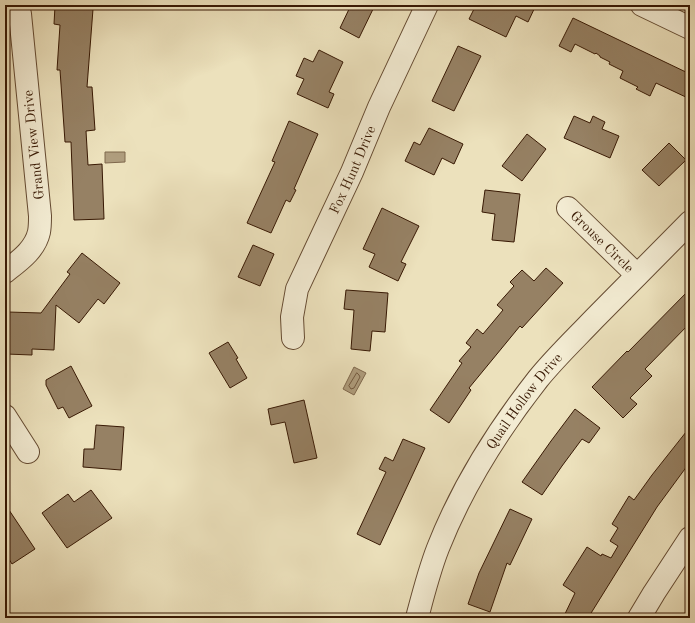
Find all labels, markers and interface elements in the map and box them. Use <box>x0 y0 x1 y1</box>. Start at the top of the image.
street label: Grand View Drive <box>21 89 47 201</box>
street label: Fox Hunt Drive <box>327 124 378 216</box>
street label: Grouse Circle <box>567 209 636 276</box>
street label: Quail Hollow Drive <box>484 351 565 452</box>

